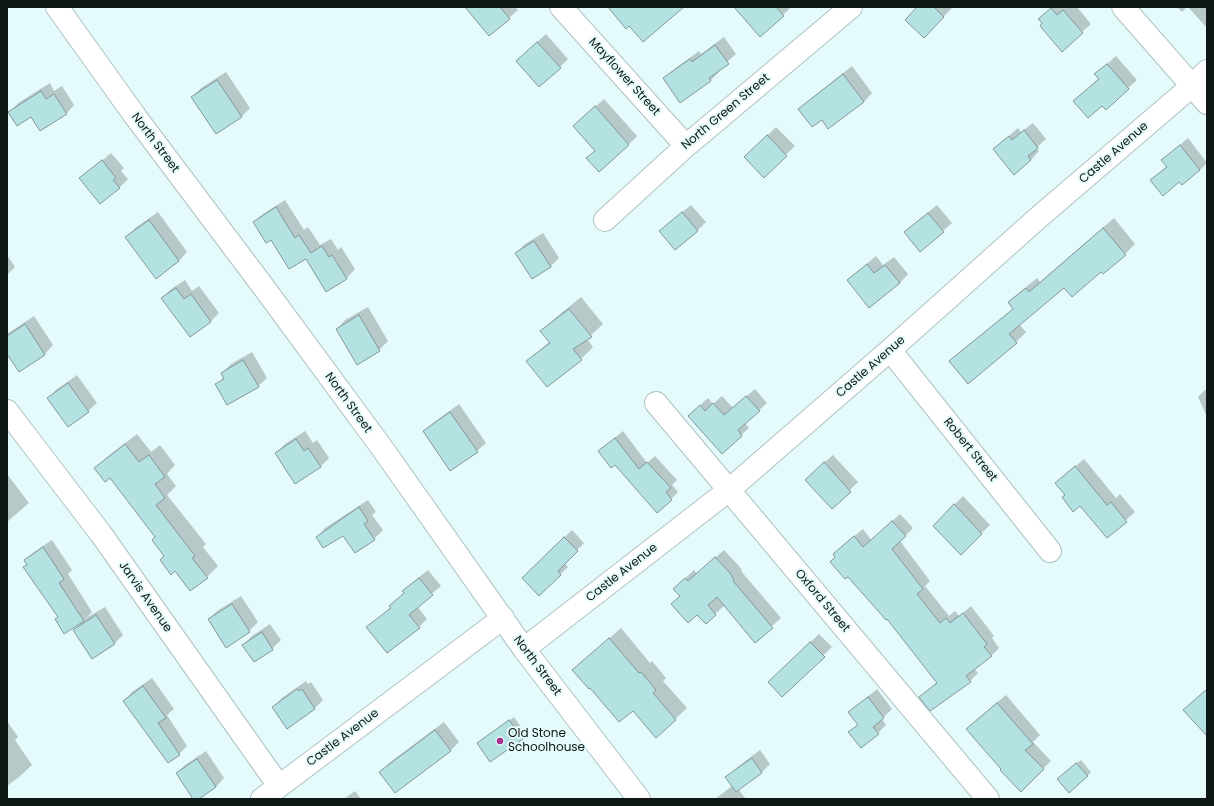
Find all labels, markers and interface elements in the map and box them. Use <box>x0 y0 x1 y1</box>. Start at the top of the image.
street label: Mayflower Street <box>585 35 663 119</box>
street label: North Green Street <box>679 71 773 153</box>
street label: North Street <box>128 110 182 176</box>
street label: Castle Avenue <box>1077 119 1151 187</box>
street label: Castle Avenue <box>834 333 908 401</box>
street label: North Street <box>321 370 375 436</box>
street label: Robert Street <box>940 415 1000 485</box>
street label: Castle Avenue <box>583 541 661 605</box>
street label: Jarvis Avenue <box>115 559 175 635</box>
street label: Oxford Street <box>792 567 852 635</box>
street label: North Street <box>510 633 564 699</box>
street label: Castle Avenue <box>304 706 382 770</box>
place label: Old Stone Schoolhouse <box>508 727 585 755</box>
marker: Old Stone Schoolhouse <box>495 736 505 746</box>

